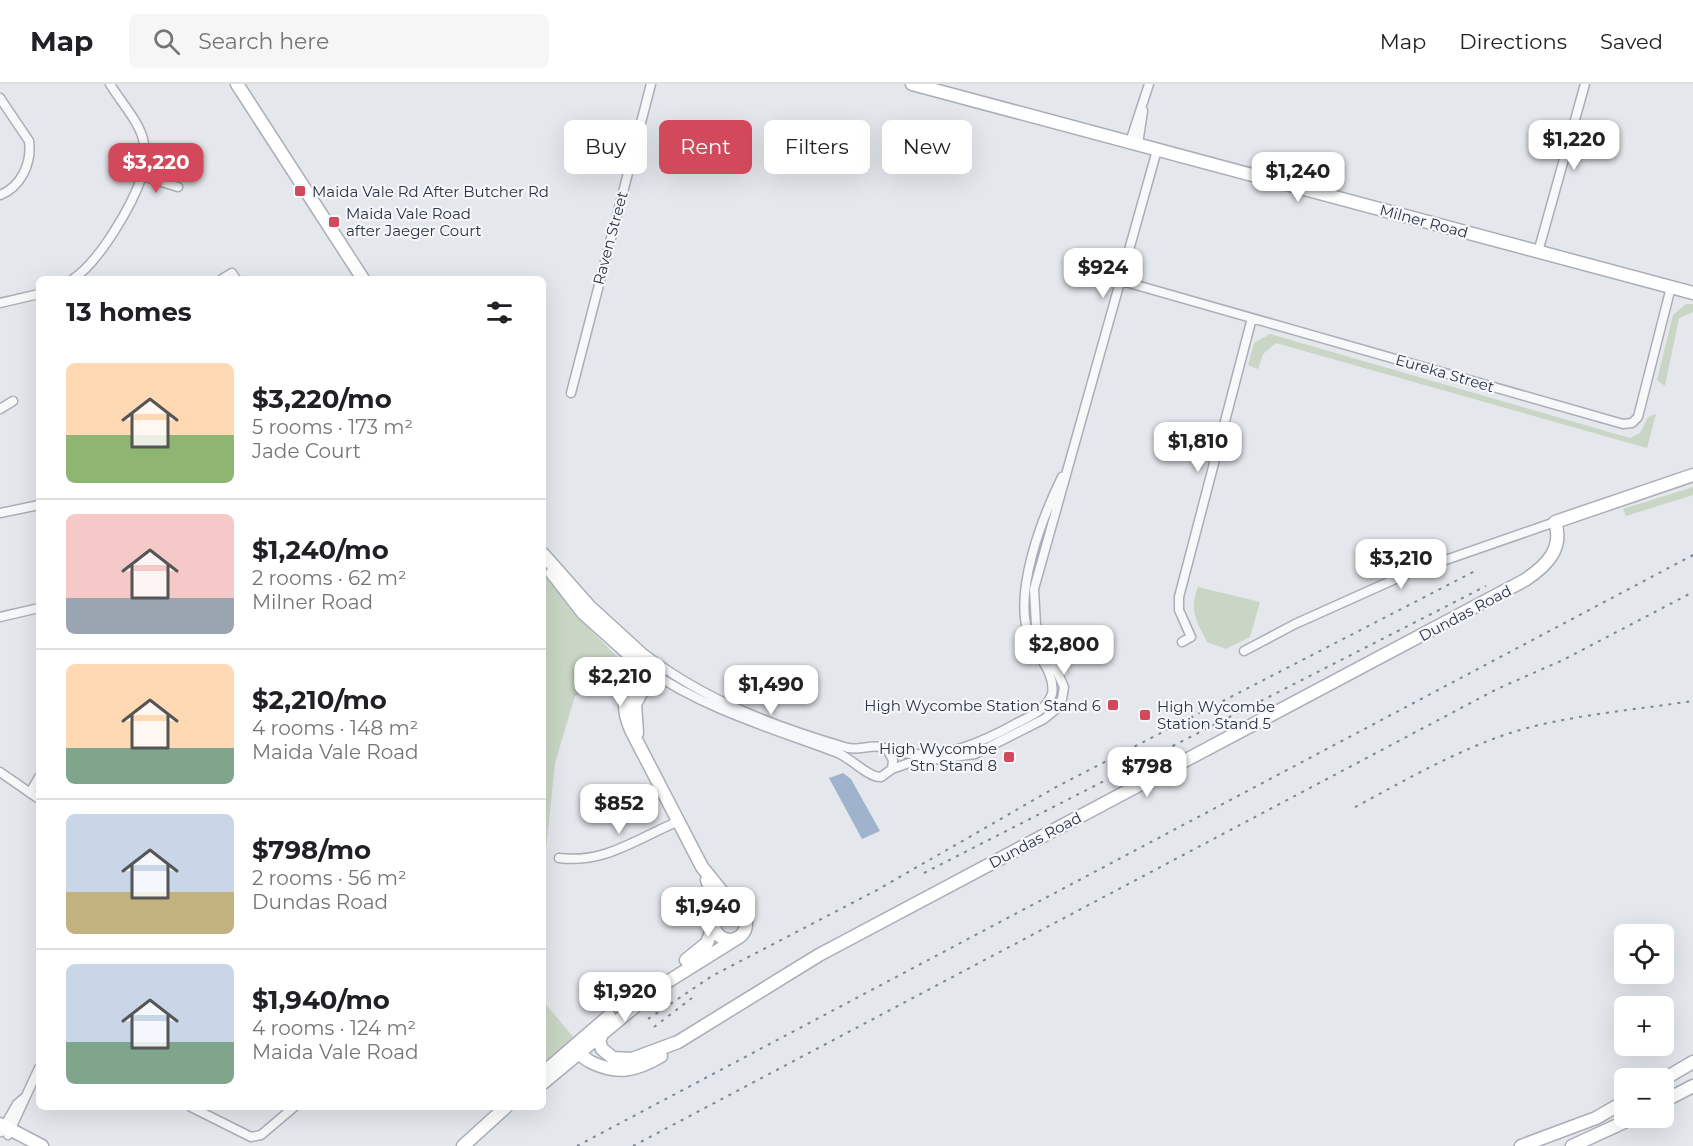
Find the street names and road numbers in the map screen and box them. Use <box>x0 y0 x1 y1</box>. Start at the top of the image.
street label: Raven Street <box>588 189 632 287</box>
street label: Milner Road <box>1378 200 1470 242</box>
street label: Eureka Street <box>1393 350 1497 396</box>
street label: Dundas Road <box>1415 581 1515 645</box>
street label: Dundas Road <box>985 808 1085 872</box>

